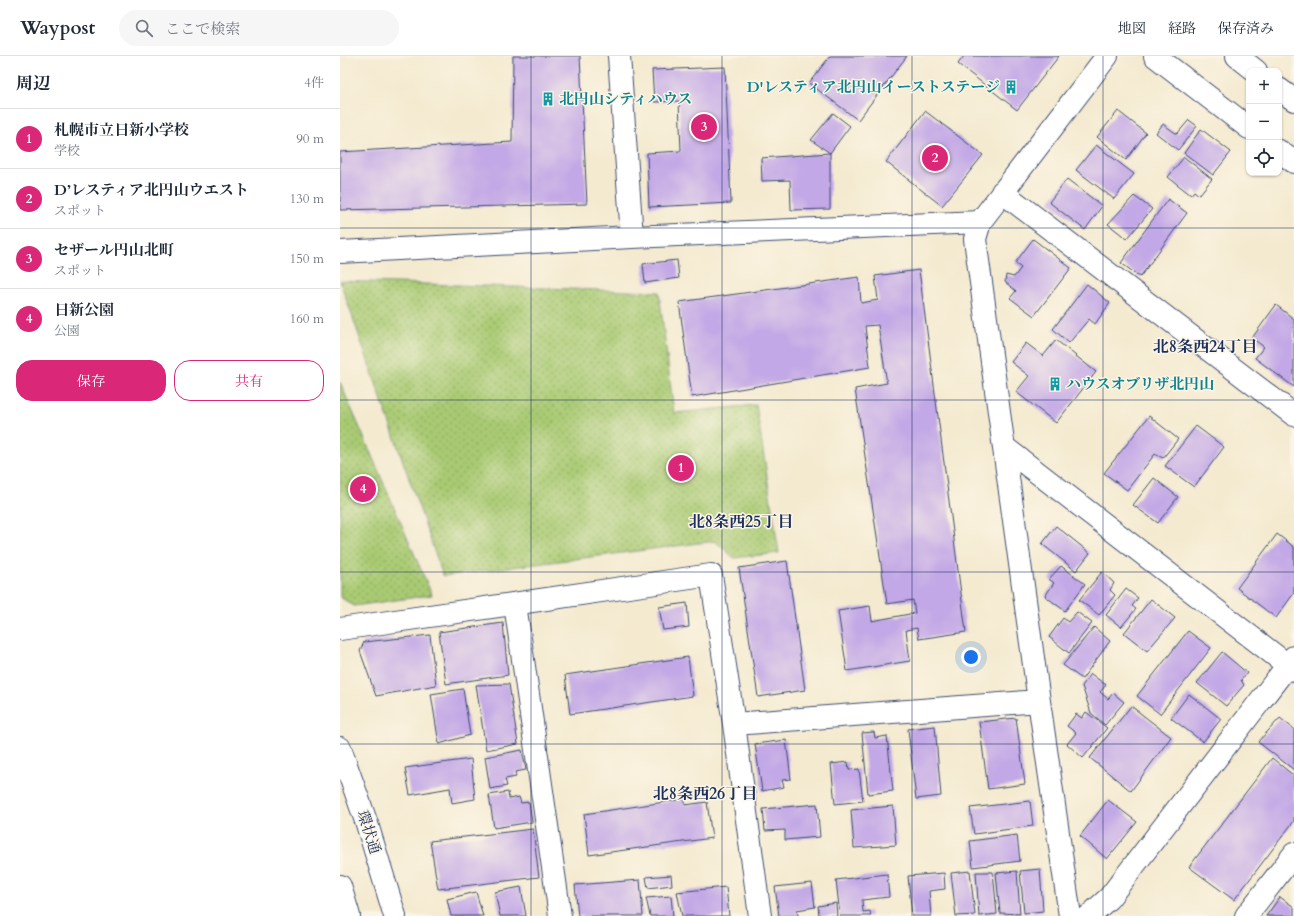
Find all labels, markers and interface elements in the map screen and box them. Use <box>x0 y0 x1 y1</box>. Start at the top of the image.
search box <box>119 10 399 46</box>
text: Waypost <box>20 15 95 41</box>
icon: search <box>133 17 155 39</box>
text: ここで検索 <box>165 19 240 39</box>
text: 地図 <box>1118 19 1146 38</box>
text: 経路 <box>1168 19 1196 38</box>
text: 保存済み <box>1218 19 1274 38</box>
map controls <box>1246 68 1282 176</box>
button: + <box>1246 68 1282 104</box>
text: 周辺 <box>16 72 50 95</box>
text: 4件 <box>304 74 324 92</box>
place label: D'レスティア北円山イーストステージ <box>747 77 1000 97</box>
building icon: D'レスティア北円山イーストステージ <box>1003 79 1019 95</box>
place label: 北円山シティハウス <box>559 89 692 109</box>
building icon: 北円山シティハウス <box>540 91 556 107</box>
button: − <box>1246 104 1282 140</box>
pin: 3 <box>691 112 717 142</box>
text: 札幌市立日新小学校 <box>54 120 189 140</box>
text: 1 <box>26 130 32 148</box>
text: 90 m <box>296 130 324 148</box>
button: locate <box>1246 140 1282 176</box>
text: 学校 <box>54 142 80 160</box>
pin: 2 <box>922 143 948 173</box>
text: D’レスティア北円山ウエスト <box>54 180 249 200</box>
text: 2 <box>26 190 32 208</box>
text: 130 m <box>290 190 324 208</box>
text: スポット <box>54 202 106 220</box>
text: セザール円山北町 <box>54 240 174 260</box>
text: 3 <box>26 250 32 268</box>
text: 150 m <box>290 250 324 268</box>
text: スポット <box>54 262 106 280</box>
text: 日新公園 <box>54 300 114 320</box>
text: 4 <box>26 310 32 328</box>
text: 160 m <box>290 310 324 328</box>
text: 公園 <box>54 322 80 340</box>
district label: 北8条西24丁目 <box>1153 336 1257 358</box>
button: 保存 <box>16 360 166 401</box>
button: 共有 <box>174 360 324 401</box>
place label: ハウスオブリザ北円山 <box>1066 374 1214 394</box>
building icon: ハウスオブリザ北円山 <box>1047 376 1063 392</box>
pin: 1 <box>668 453 694 483</box>
pin: 4 <box>350 474 376 504</box>
district label: 北8条西25丁目 <box>689 511 793 533</box>
your location <box>961 647 981 667</box>
district label: 北8条西26丁目 <box>653 783 757 805</box>
street label: 環状通 <box>353 808 385 856</box>

